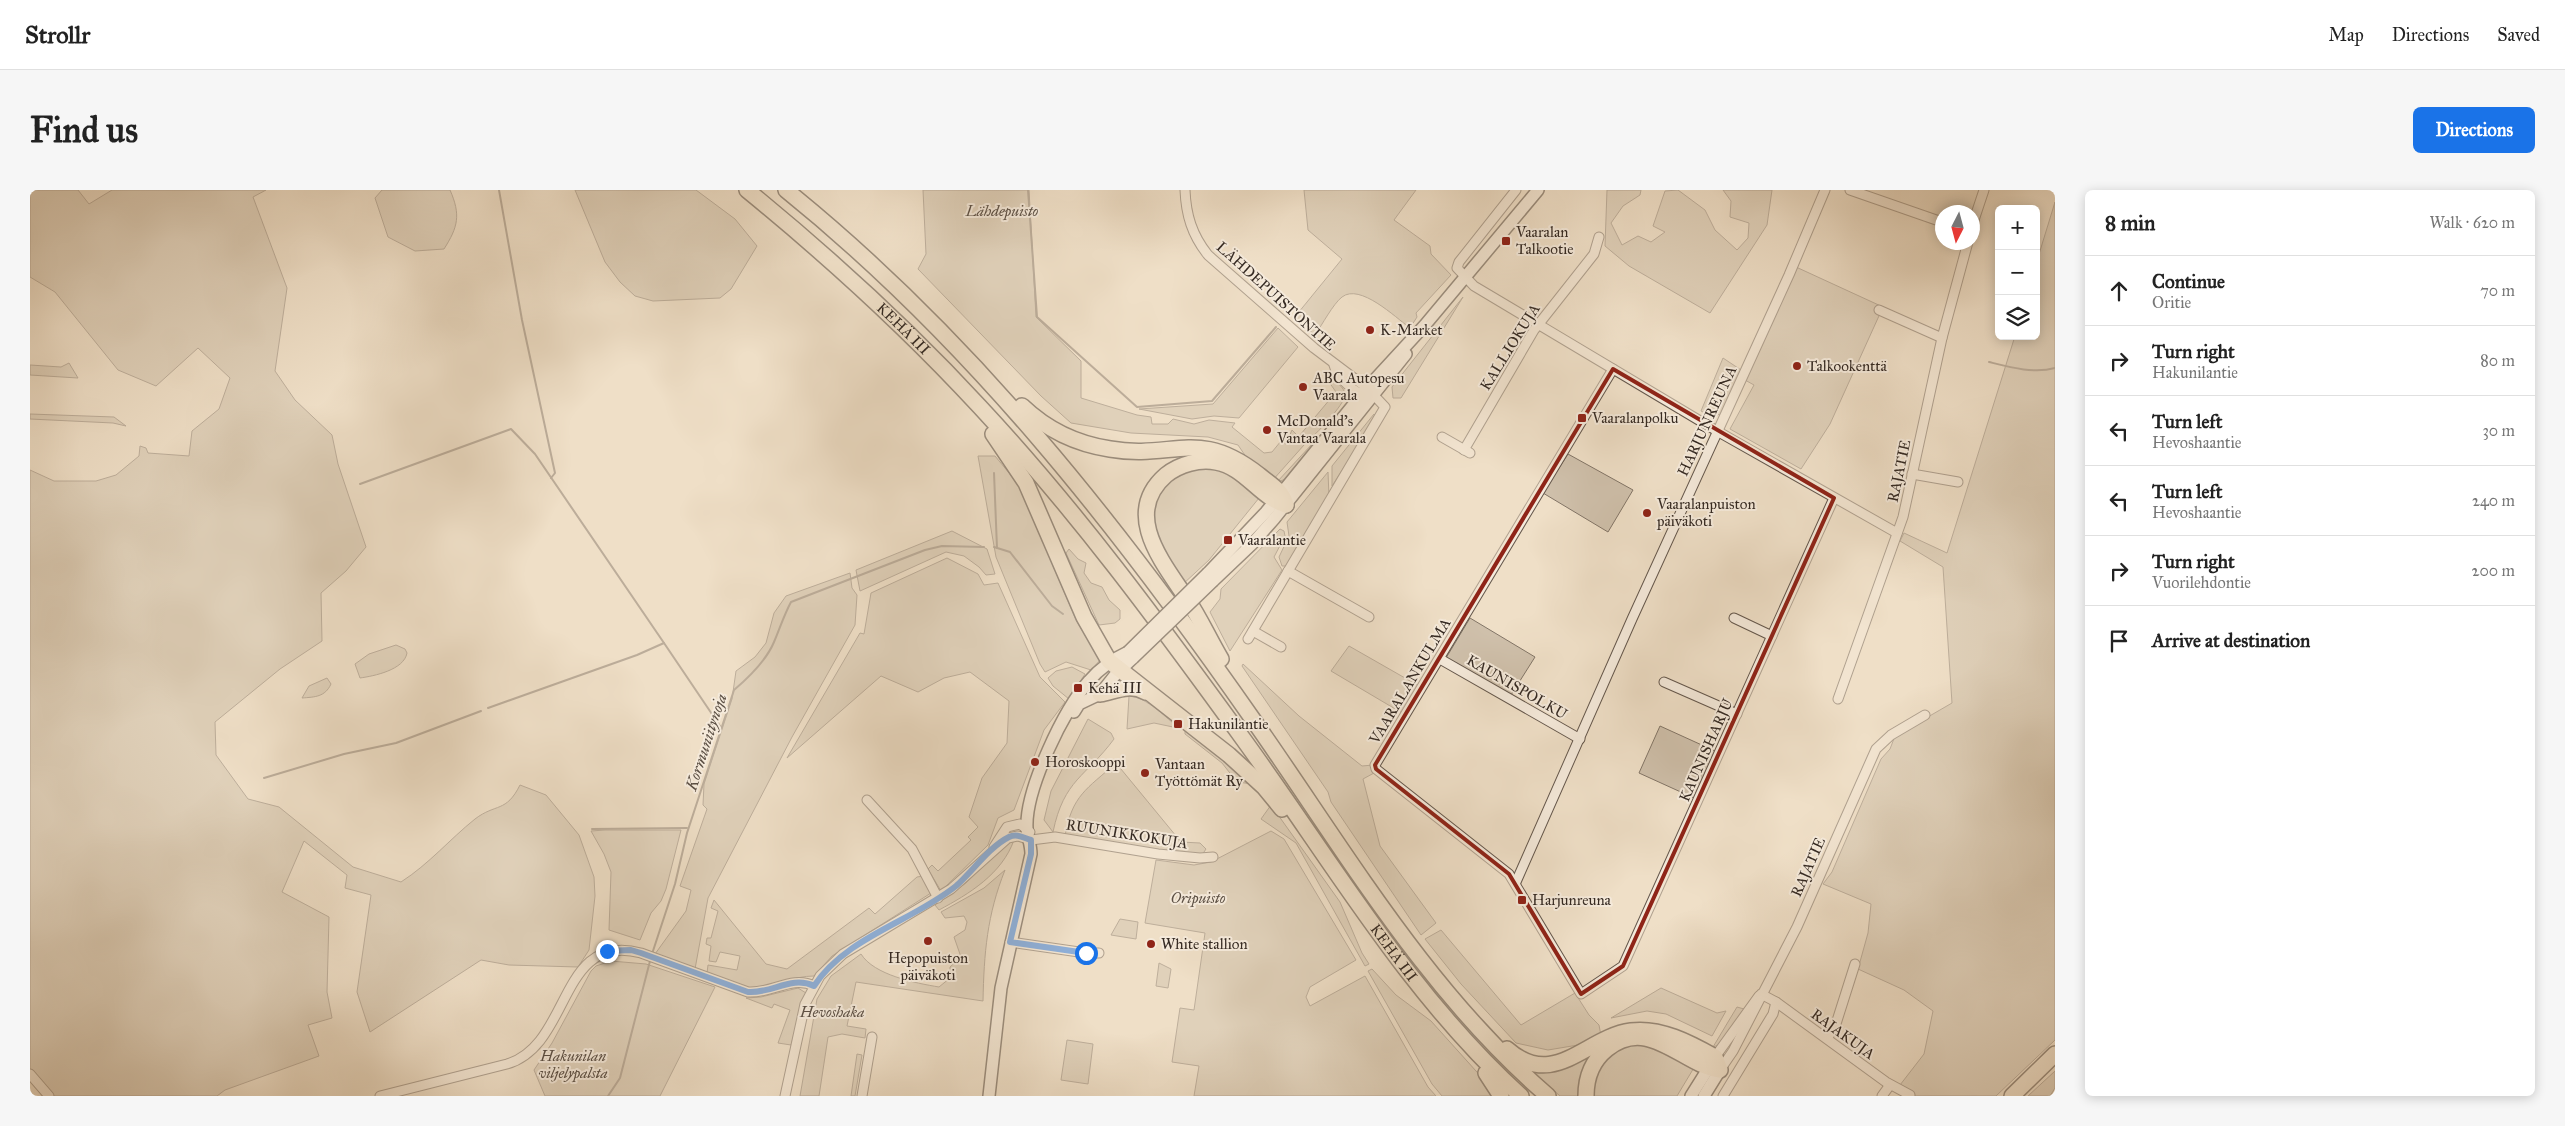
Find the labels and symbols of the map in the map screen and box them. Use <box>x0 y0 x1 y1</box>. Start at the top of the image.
park label: Lähdepuisto <box>965 202 1039 221</box>
north arrow <box>1935 205 1980 250</box>
place label: Vaaralan Talkootie <box>1515 223 1574 258</box>
marker: Vaaralan Talkootie <box>1500 235 1512 247</box>
street label: LÄHDEPUISTONTIE <box>1213 238 1339 354</box>
street label: KEHÄ III <box>873 299 934 358</box>
street label: KALLIOKUJA <box>1476 300 1545 394</box>
place label: K-Market <box>1380 321 1443 339</box>
marker: K-Market <box>1364 324 1376 336</box>
place label: Talkookenttä <box>1807 357 1888 375</box>
marker: Talkookenttä <box>1791 360 1803 372</box>
street label: HARJUNREUNA <box>1674 363 1741 479</box>
place label: ABC Autopesu Vaarala <box>1312 369 1405 404</box>
marker: ABC Autopesu Vaarala <box>1297 381 1309 393</box>
place label: Vaaralanpolku <box>1591 409 1679 427</box>
place label: McDonald's Vantaa Vaarala <box>1276 412 1367 447</box>
marker: Vaaralanpolku <box>1576 412 1588 424</box>
marker: McDonald's Vantaa Vaarala <box>1261 424 1273 436</box>
street label: RAJATIE <box>1884 438 1915 504</box>
place label: Vaaralanpuiston päiväkoti <box>1656 495 1756 530</box>
marker: Vaaralanpuiston päiväkoti <box>1641 507 1653 519</box>
place label: Vaaralantie <box>1237 531 1306 549</box>
marker: Vaaralantie <box>1222 534 1234 546</box>
street label: VAARALANKULMA <box>1365 615 1455 748</box>
street label: KAUNISPOLKU <box>1464 651 1571 723</box>
place label: Kehä III <box>1088 679 1142 697</box>
marker: Kehä III <box>1072 682 1084 694</box>
water label: Kormuniitynoja <box>681 691 732 794</box>
street label: KAUNISHARJU <box>1675 696 1738 805</box>
place label: Hakunilantie <box>1188 715 1269 733</box>
marker: Hakunilantie <box>1172 718 1184 730</box>
place label: Horoskooppi <box>1045 753 1125 771</box>
place label: Vantaan Työttömät Ry <box>1154 755 1244 790</box>
marker: Horoskooppi <box>1029 756 1041 768</box>
marker: Vantaan Työttömät Ry <box>1139 767 1151 779</box>
street label: RUUNIKKOKUJA <box>1065 815 1189 854</box>
street label: RAJATIE <box>1787 834 1830 900</box>
park label: Oripuisto <box>1171 889 1226 908</box>
place label: Harjunreuna <box>1532 891 1612 909</box>
marker: Harjunreuna <box>1516 894 1528 906</box>
street label: KEHÄ III <box>1366 921 1421 985</box>
marker: Hepopuiston päiväkoti <box>922 935 934 947</box>
place label: White stallion <box>1161 935 1248 953</box>
marker: White stallion <box>1145 938 1157 950</box>
route end <box>596 940 619 963</box>
route start <box>1075 942 1098 965</box>
place label: Hepopuiston päiväkoti <box>888 949 968 984</box>
park label: Hevoshaka <box>799 1003 864 1021</box>
street label: RAJAKUJA <box>1807 1005 1878 1064</box>
park label: Hakunilan viljelypalsta <box>538 1047 608 1083</box>

